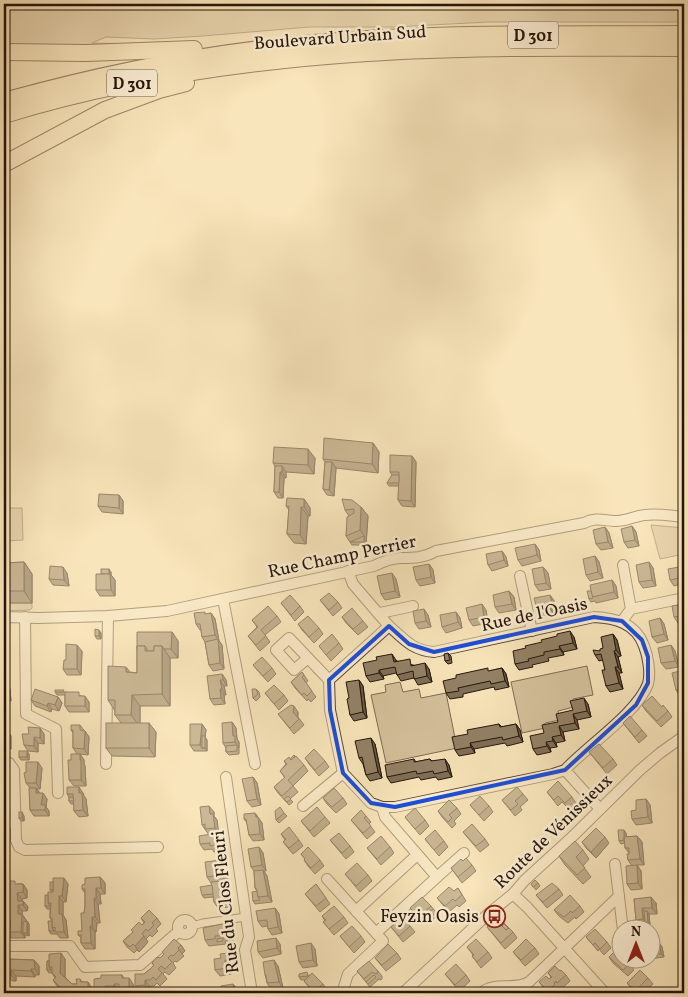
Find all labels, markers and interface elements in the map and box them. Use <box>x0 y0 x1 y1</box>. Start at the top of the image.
street label: Boulevard Urbain Sud <box>253 20 427 57</box>
road number: D 301 <box>508 22 558 48</box>
road number: D 301 <box>107 70 157 96</box>
street label: Rue Champ Perrier <box>266 529 419 585</box>
street label: Rue de l'Oasis <box>479 592 590 639</box>
street label: Route de Vénissieux <box>489 769 619 895</box>
street label: Rue du Clos Fleuri <box>207 829 246 975</box>
bus stop icon: Feyzin Oasis <box>483 904 507 928</box>
place label: Feyzin Oasis <box>380 905 479 930</box>
north arrow <box>610 920 660 970</box>
text: N <box>631 923 641 942</box>

